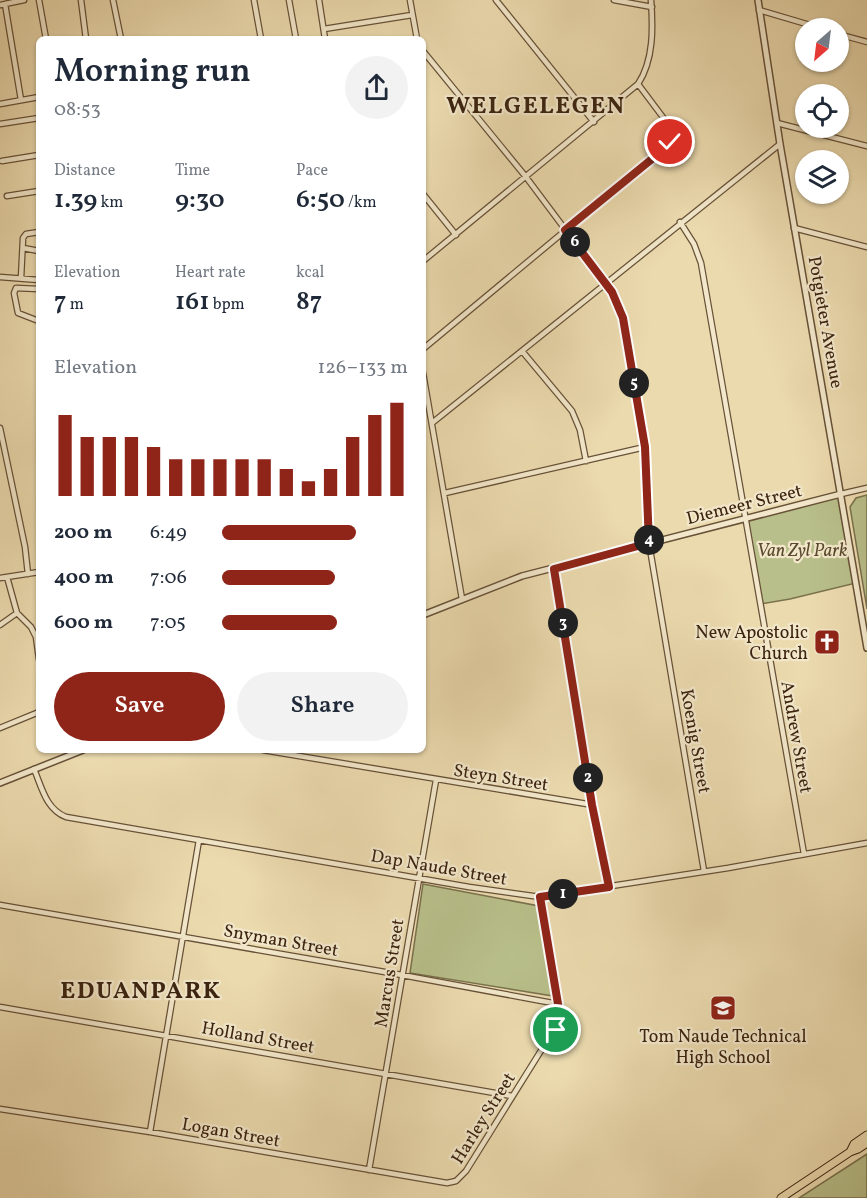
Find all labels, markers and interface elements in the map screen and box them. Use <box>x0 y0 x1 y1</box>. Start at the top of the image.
north arrow <box>795 18 849 72</box>
map controls <box>795 18 849 204</box>
text: Morning run <box>54 50 251 96</box>
button: share <box>345 56 408 119</box>
button: locate <box>795 84 849 138</box>
district label: WELGELEGEN <box>446 90 626 124</box>
text: 08:53 <box>54 96 101 124</box>
pin <box>644 116 695 167</box>
icon: check <box>653 125 686 158</box>
button: layers <box>795 150 849 204</box>
text: Distance <box>54 160 115 182</box>
text: Time <box>175 160 210 182</box>
text: Pace <box>296 160 328 182</box>
text: 1.39 <box>54 182 97 218</box>
text: 9:30 <box>175 182 225 218</box>
text: 6:50 <box>296 182 345 218</box>
text: km <box>97 192 123 214</box>
text: /km <box>345 192 377 214</box>
pin: 6 <box>560 227 590 257</box>
text: 6 <box>571 231 579 253</box>
street label: Potgieter Avenue <box>801 254 848 390</box>
text: Elevation <box>54 262 121 284</box>
text: Heart rate <box>175 262 246 284</box>
text: kcal <box>296 262 324 284</box>
text: 7 <box>54 284 67 320</box>
text: 161 <box>175 284 209 320</box>
text: 87 <box>296 284 322 320</box>
text: m <box>67 294 84 316</box>
text: bpm <box>209 294 245 316</box>
text: Elevation <box>54 354 137 382</box>
text: 126–133 m <box>318 354 408 382</box>
pin: 5 <box>619 368 649 398</box>
text: 5 <box>630 372 638 394</box>
street label: Diemeer Street <box>684 479 805 532</box>
text: 200 m <box>54 519 112 547</box>
text: 6:49 <box>150 519 187 547</box>
pin: 4 <box>634 525 664 555</box>
text: 4 <box>644 529 654 551</box>
park label: Van Zyl Park <box>757 539 847 564</box>
text: 400 m <box>54 564 114 592</box>
text: 7:06 <box>150 564 187 592</box>
pin: 3 <box>548 608 578 638</box>
text: 600 m <box>54 609 113 637</box>
text: 7:05 <box>150 609 186 637</box>
text: 3 <box>559 612 567 634</box>
place label: New Apostolic Church <box>695 621 808 667</box>
church icon: New Apostolic Church <box>812 627 842 657</box>
button: Save <box>54 672 225 741</box>
button: Share <box>237 672 408 741</box>
street label: Andrew Street <box>773 679 818 795</box>
street label: Koenig Street <box>673 687 716 795</box>
street label: Steyn Street <box>452 759 550 798</box>
pin: 2 <box>573 763 603 793</box>
text: 2 <box>584 767 592 789</box>
street label: Dap Naude Street <box>369 844 509 893</box>
pin: 1 <box>548 879 578 909</box>
text: 1 <box>560 883 566 905</box>
street label: Marcus Street <box>370 917 411 1029</box>
street label: Snyman Street <box>221 919 340 964</box>
district label: EDUANPARK <box>60 975 222 1009</box>
school or university icon: Tom Naude Technical High School <box>708 993 738 1023</box>
pin <box>530 1004 581 1055</box>
icon: arrive <box>539 1013 572 1046</box>
street label: Holland Street <box>199 1016 316 1061</box>
place label: Tom Naude Technical High School <box>639 1025 807 1071</box>
street label: Harley Street <box>446 1068 522 1169</box>
street label: Logan Street <box>180 1113 282 1154</box>

